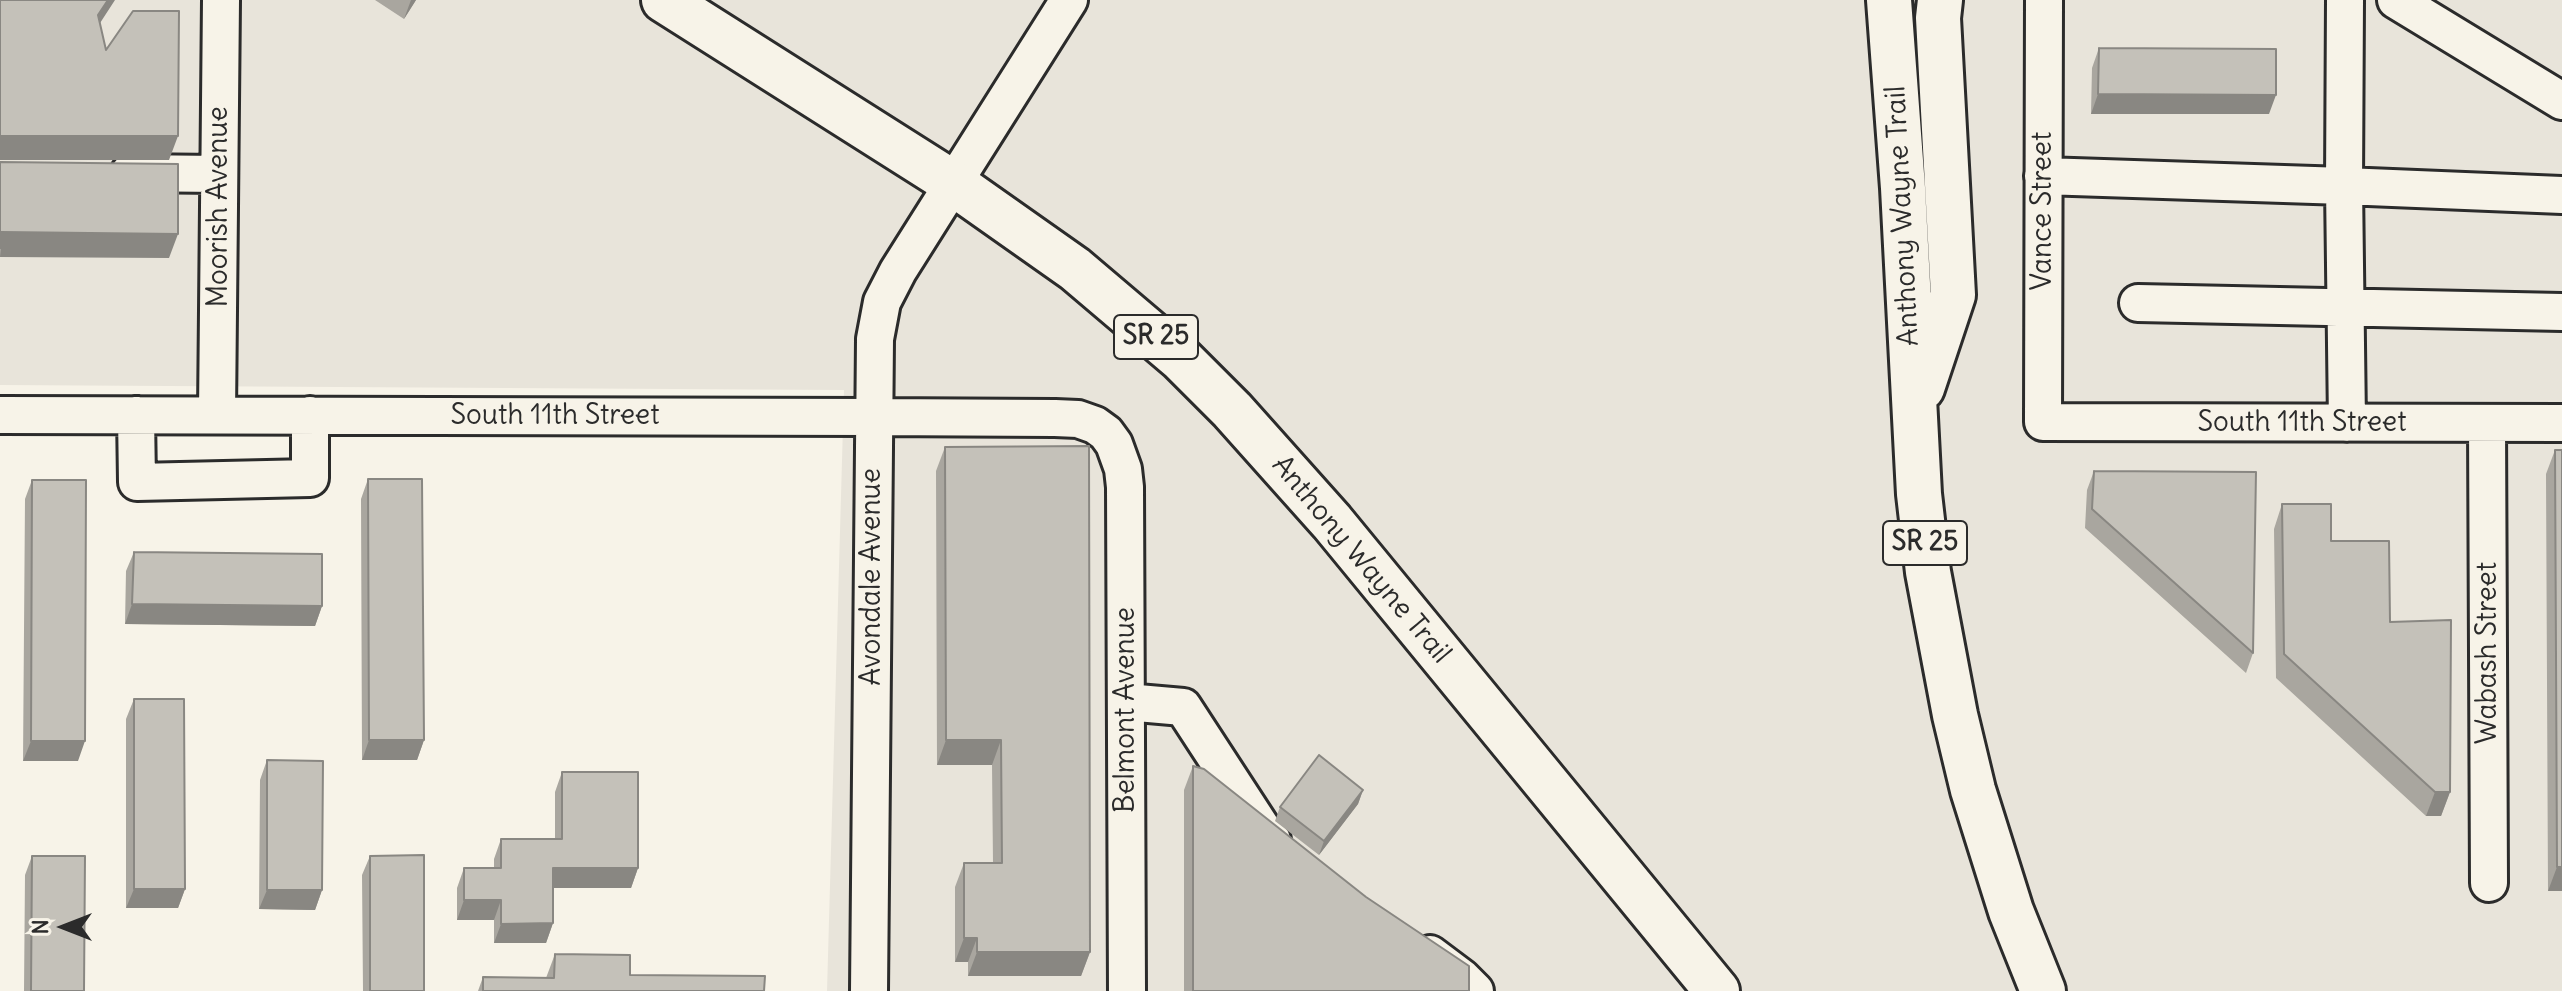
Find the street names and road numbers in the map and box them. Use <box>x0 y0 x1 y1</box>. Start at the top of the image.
street label: Anthony Wayne Trail <box>1879 85 1927 347</box>
street label: Moorish Avenue <box>202 106 236 308</box>
street label: Vance Street <box>2026 132 2060 290</box>
road number: SR 25 <box>1114 315 1198 359</box>
street label: South 11th Street <box>450 399 660 433</box>
street label: South 11th Street <box>2197 406 2407 440</box>
street label: Anthony Wayne Trail <box>1264 449 1458 671</box>
street label: Avondale Avenue <box>855 468 889 686</box>
road number: SR 25 <box>1883 521 1967 565</box>
street label: Wabash Street <box>2471 562 2505 744</box>
street label: Belmont Avenue <box>1109 607 1143 813</box>

